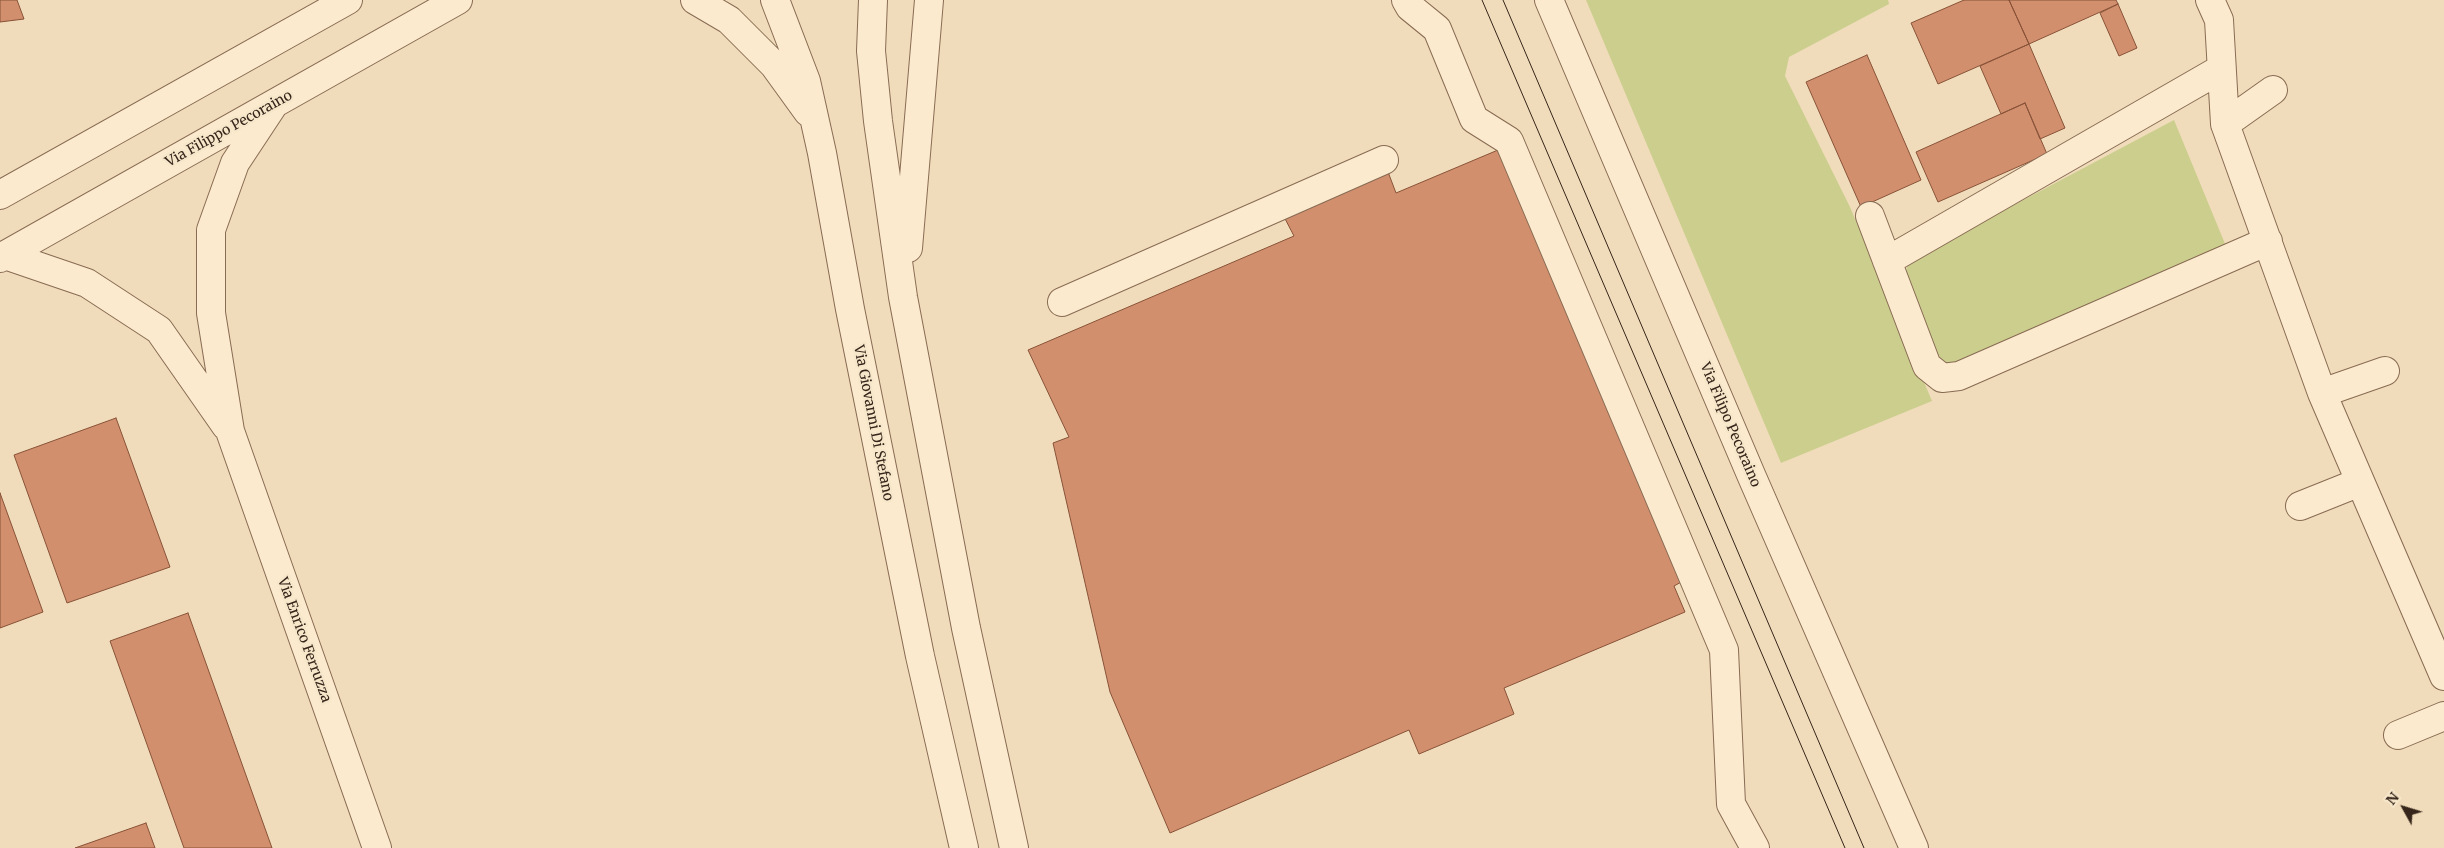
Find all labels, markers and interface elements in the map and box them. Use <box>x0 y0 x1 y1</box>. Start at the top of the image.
street label: Via Filippo Pecoraino <box>163 87 295 171</box>
street label: Via Giovanni Di Stefano <box>850 344 896 502</box>
street label: Via Filipo Pecoraino <box>1696 360 1764 490</box>
street label: Via Enrico Ferruzza <box>274 575 334 705</box>
north arrow <box>2379 783 2429 833</box>
text: N <box>2382 789 2403 809</box>

